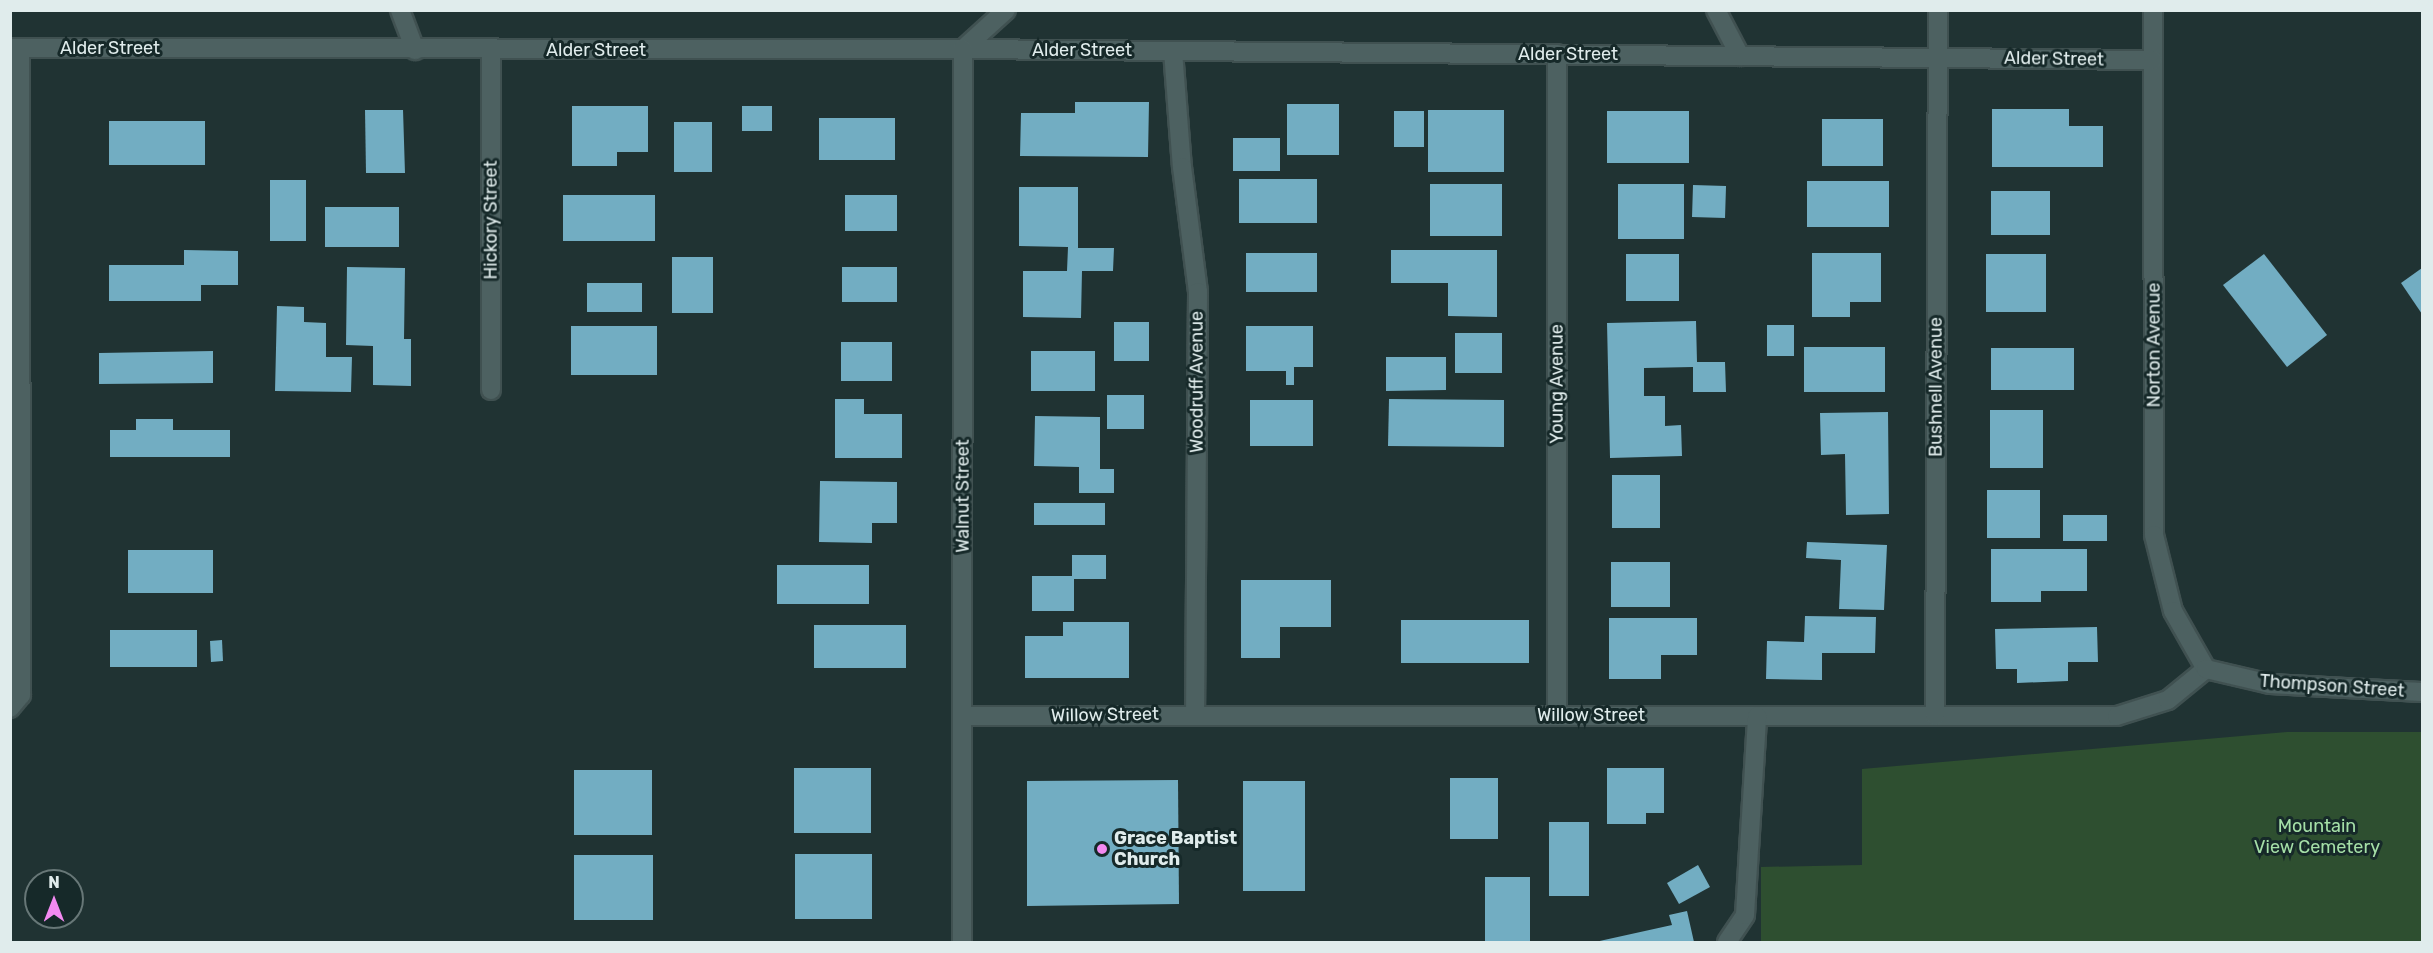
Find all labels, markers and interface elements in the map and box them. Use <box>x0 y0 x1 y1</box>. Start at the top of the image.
street label: Alder Street <box>60 37 160 59</box>
street label: Alder Street <box>546 39 646 61</box>
street label: Alder Street <box>1032 39 1132 61</box>
street label: Alder Street <box>1518 43 1618 65</box>
street label: Alder Street <box>2004 47 2104 71</box>
street label: Hickory Street <box>480 160 502 280</box>
street label: Norton Avenue <box>2143 282 2165 408</box>
street label: Woodruff Avenue <box>1186 311 1208 453</box>
street label: Bushnell Avenue <box>1925 317 1947 457</box>
street label: Young Avenue <box>1546 324 1568 444</box>
street label: Walnut Street <box>952 439 974 553</box>
street label: Thompson Street <box>2259 670 2405 702</box>
street label: Willow Street <box>1051 703 1159 727</box>
street label: Willow Street <box>1537 704 1645 726</box>
park label: Mountain View Cemetery <box>2254 816 2380 858</box>
place label: Grace Baptist Church <box>1114 828 1237 870</box>
marker: Grace Baptist Church <box>1095 842 1109 856</box>
north arrow <box>24 869 84 929</box>
text: N <box>48 873 60 892</box>

